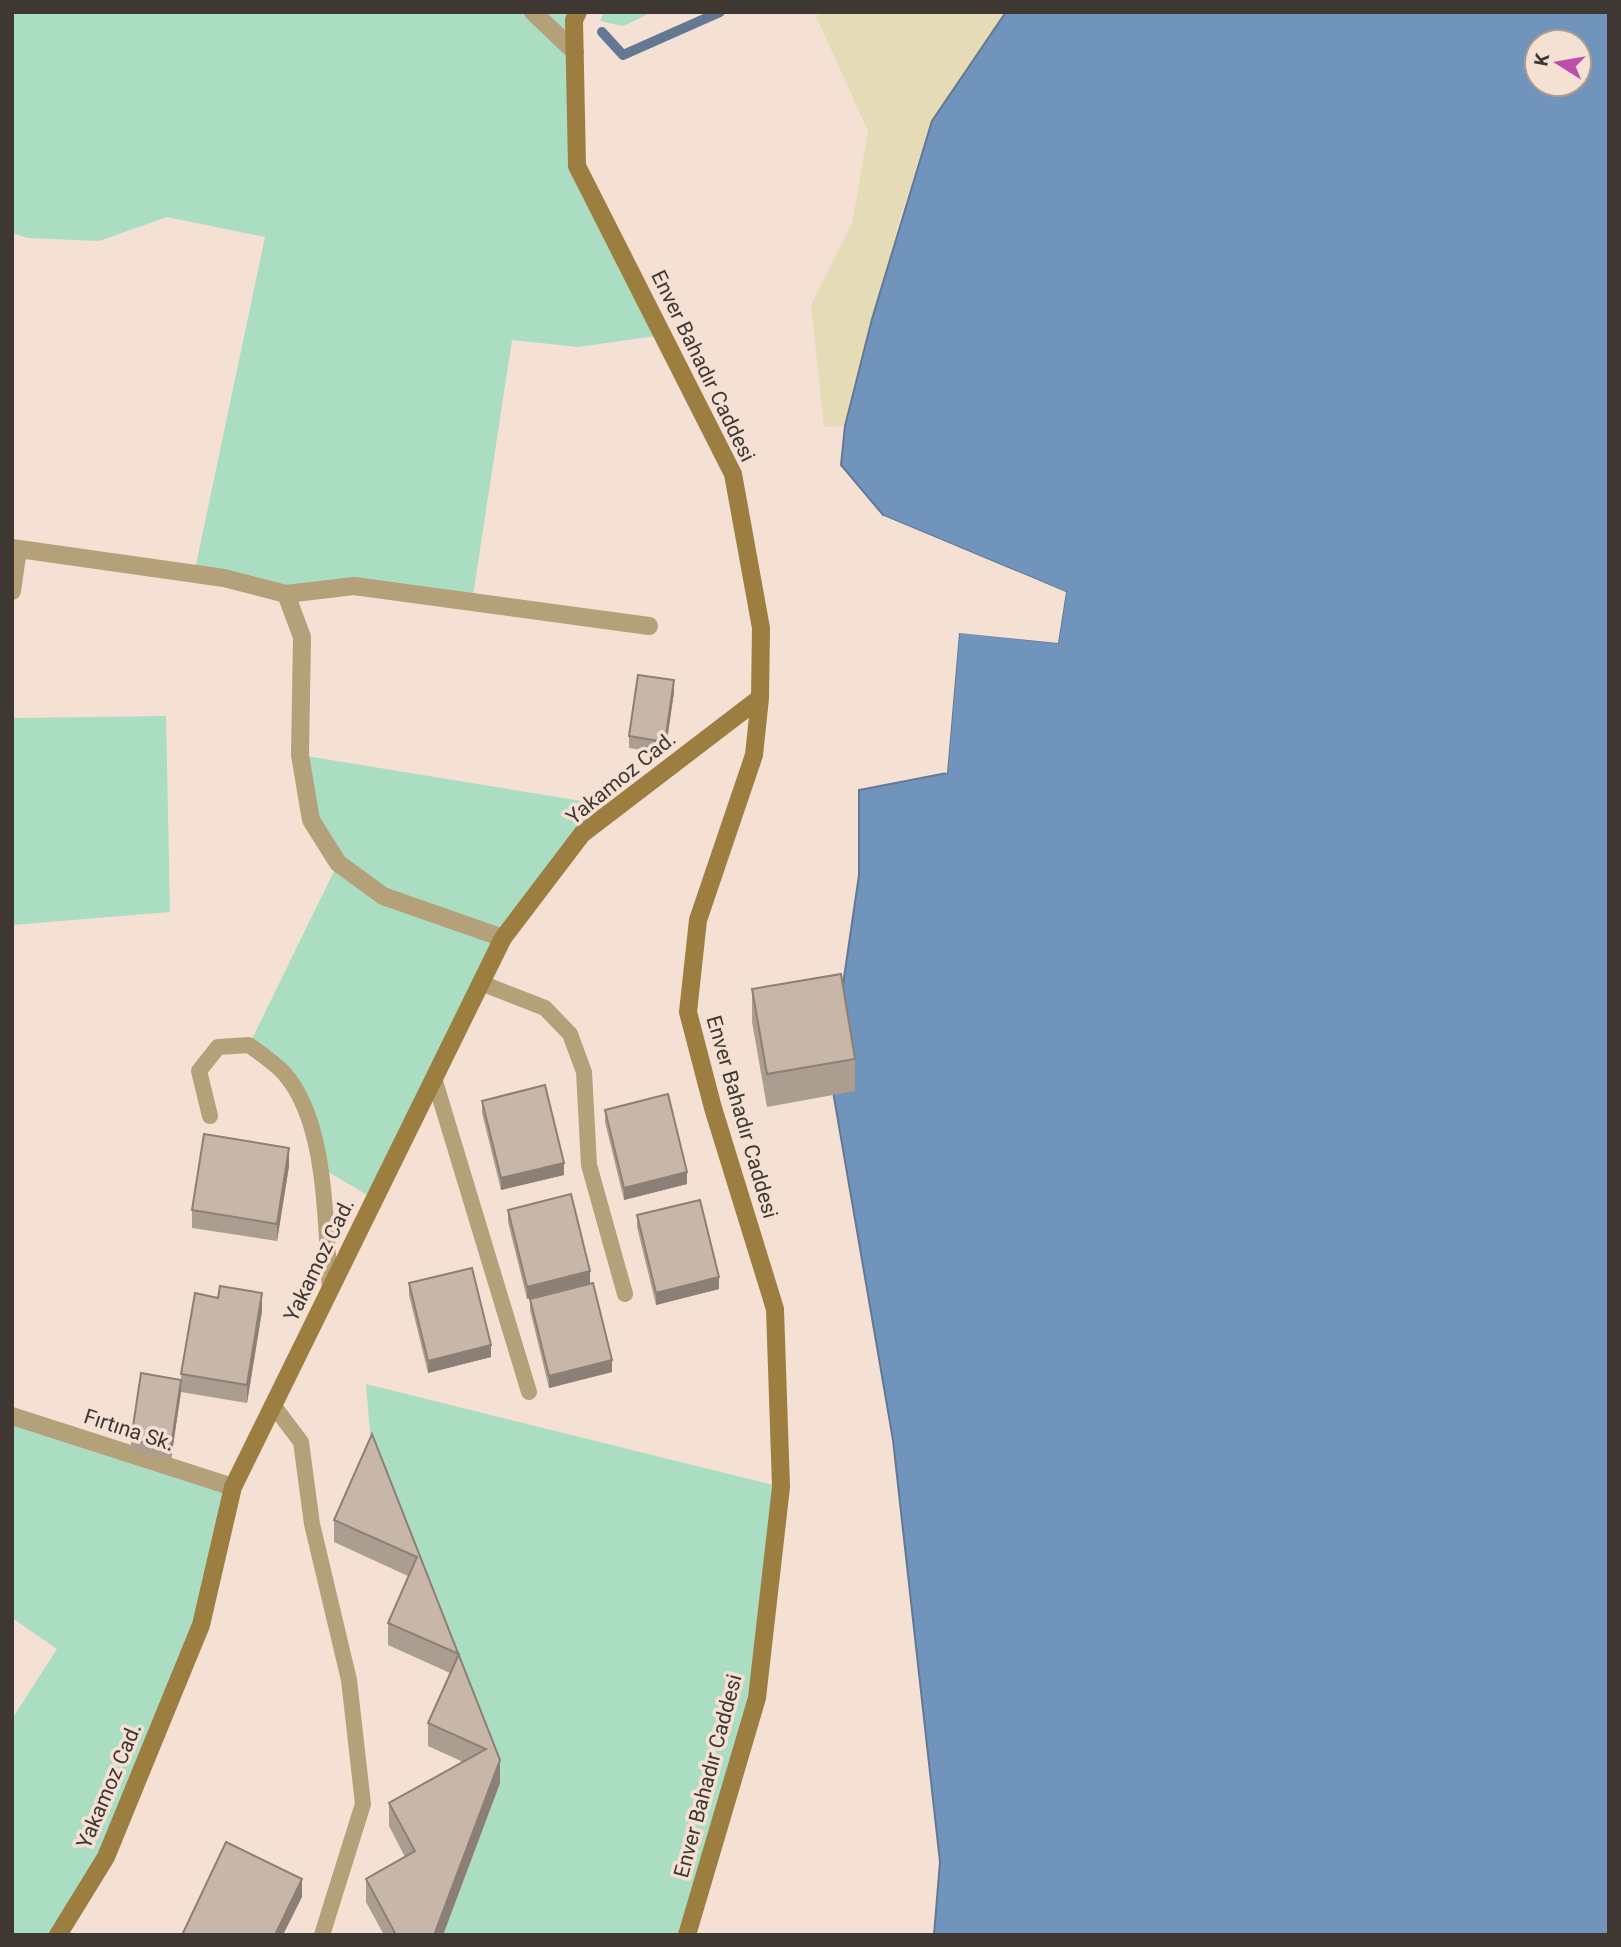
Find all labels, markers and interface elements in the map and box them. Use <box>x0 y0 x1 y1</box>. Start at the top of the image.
north arrow <box>1523 28 1593 98</box>
text: K <box>1529 51 1554 68</box>
street label: Enver Bahadır Caddesi <box>646 266 760 466</box>
street label: Yakamoz Cad. <box>562 727 680 829</box>
street label: Enver Bahadır Caddesi <box>702 1013 782 1221</box>
street label: Yakamoz Cad. <box>279 1195 359 1325</box>
street label: Fırtına Sk. <box>81 1404 177 1456</box>
street label: Enver Bahadır Caddesi <box>669 1672 747 1880</box>
street label: Yakamoz Cad. <box>72 1720 146 1852</box>

